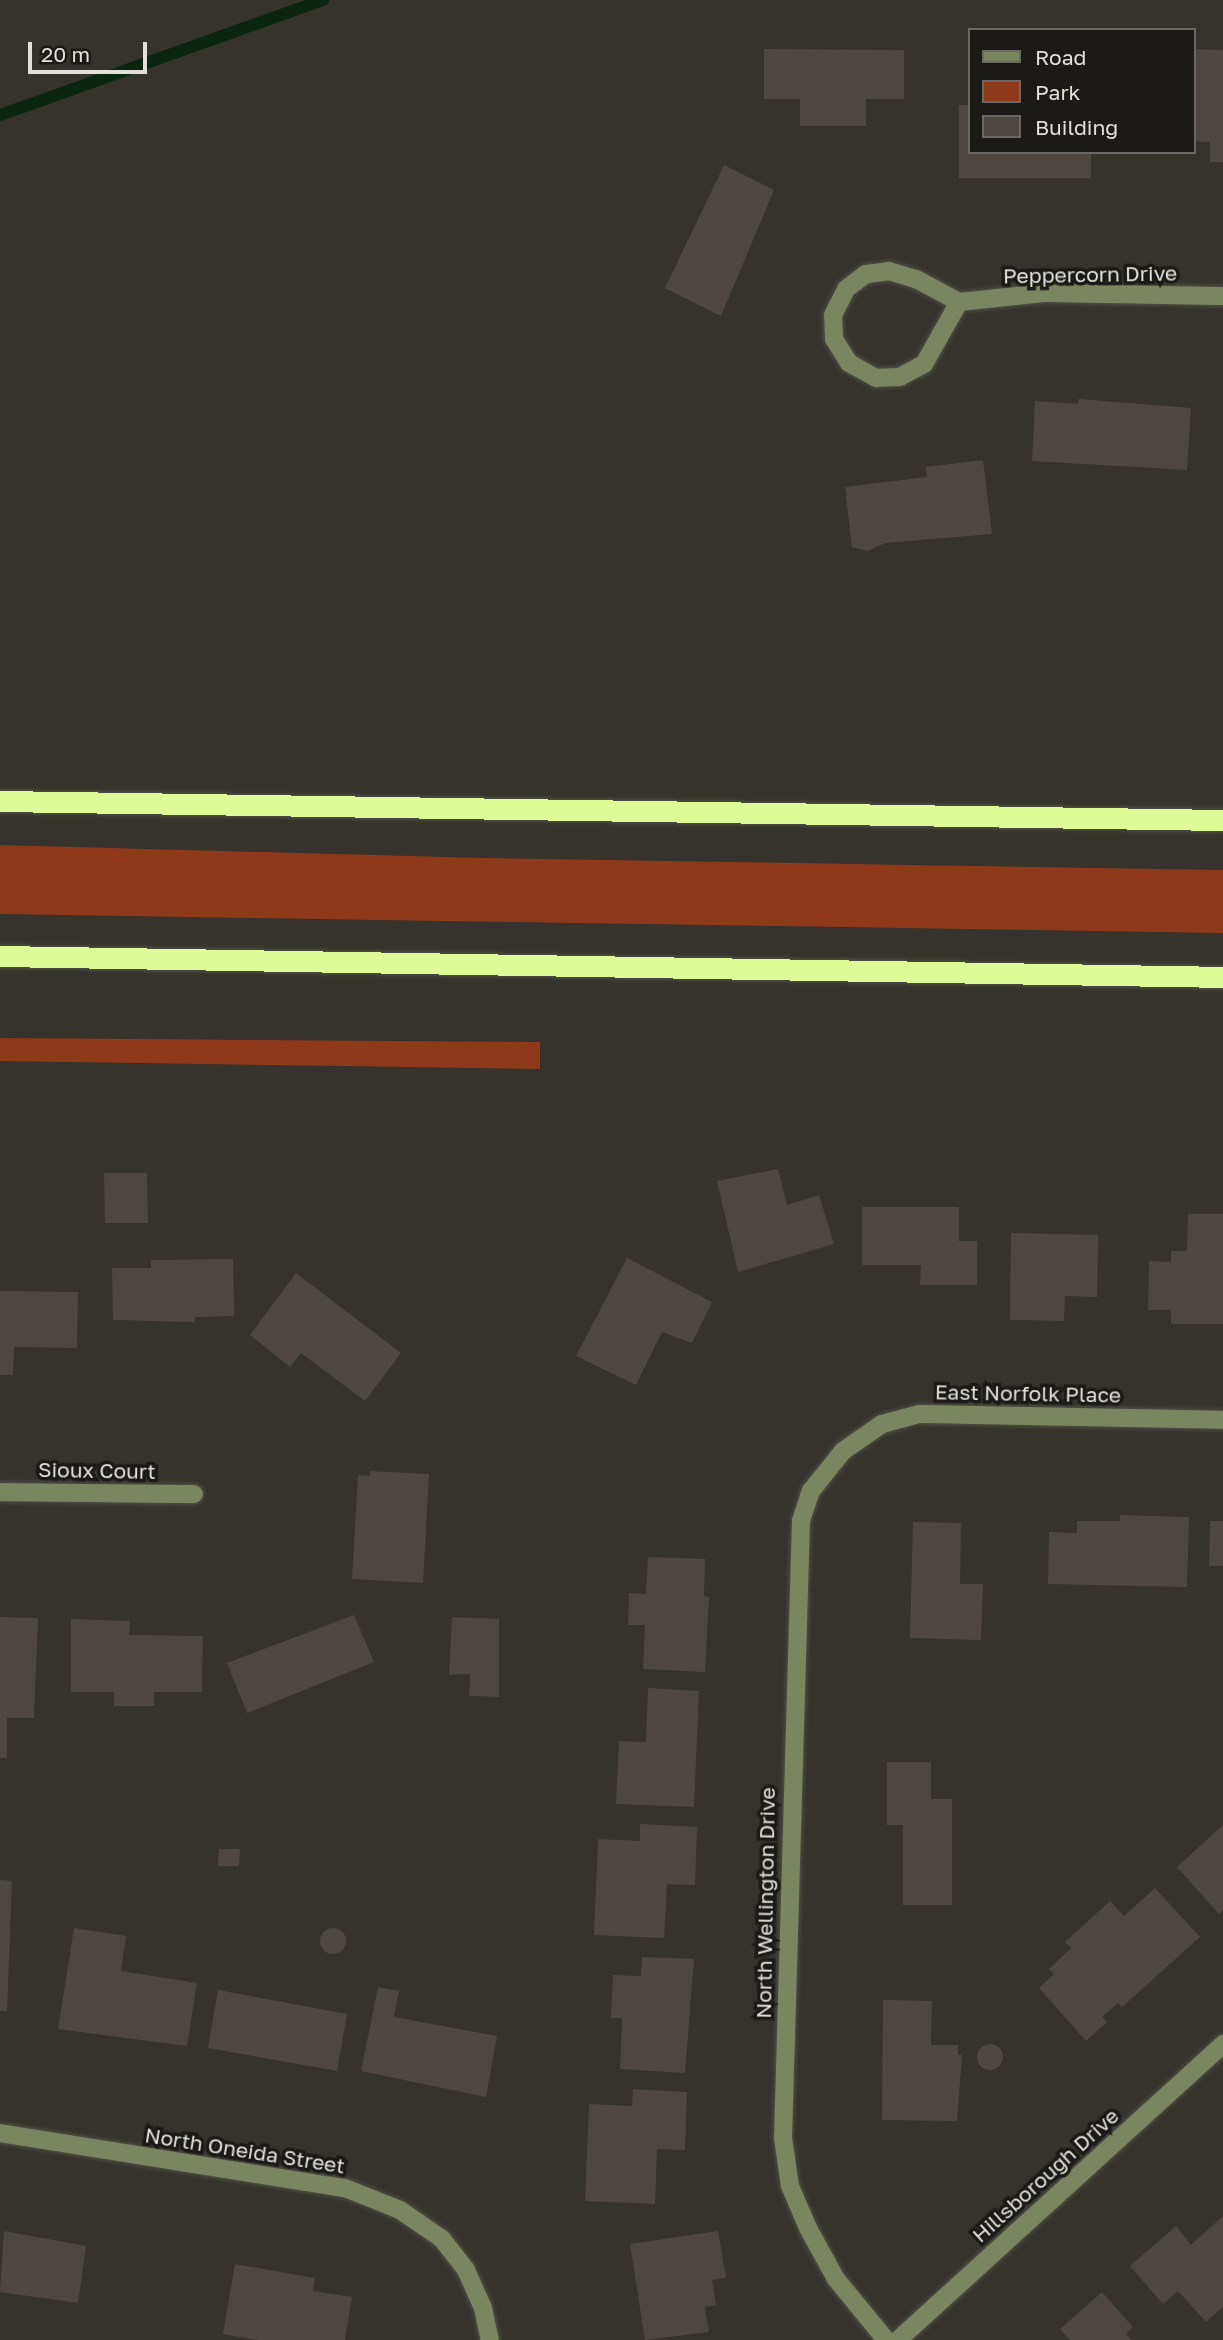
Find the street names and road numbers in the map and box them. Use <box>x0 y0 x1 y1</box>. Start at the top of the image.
street label: Peppercorn Drive <box>1003 260 1177 288</box>
street label: East Norfolk Place <box>935 1379 1121 1407</box>
street label: Sioux Court <box>38 1456 156 1484</box>
street label: North Wellington Drive <box>750 1787 780 2019</box>
street label: Hillsborough Drive <box>967 2103 1123 2247</box>
street label: North Oneida Street <box>143 2122 347 2178</box>

